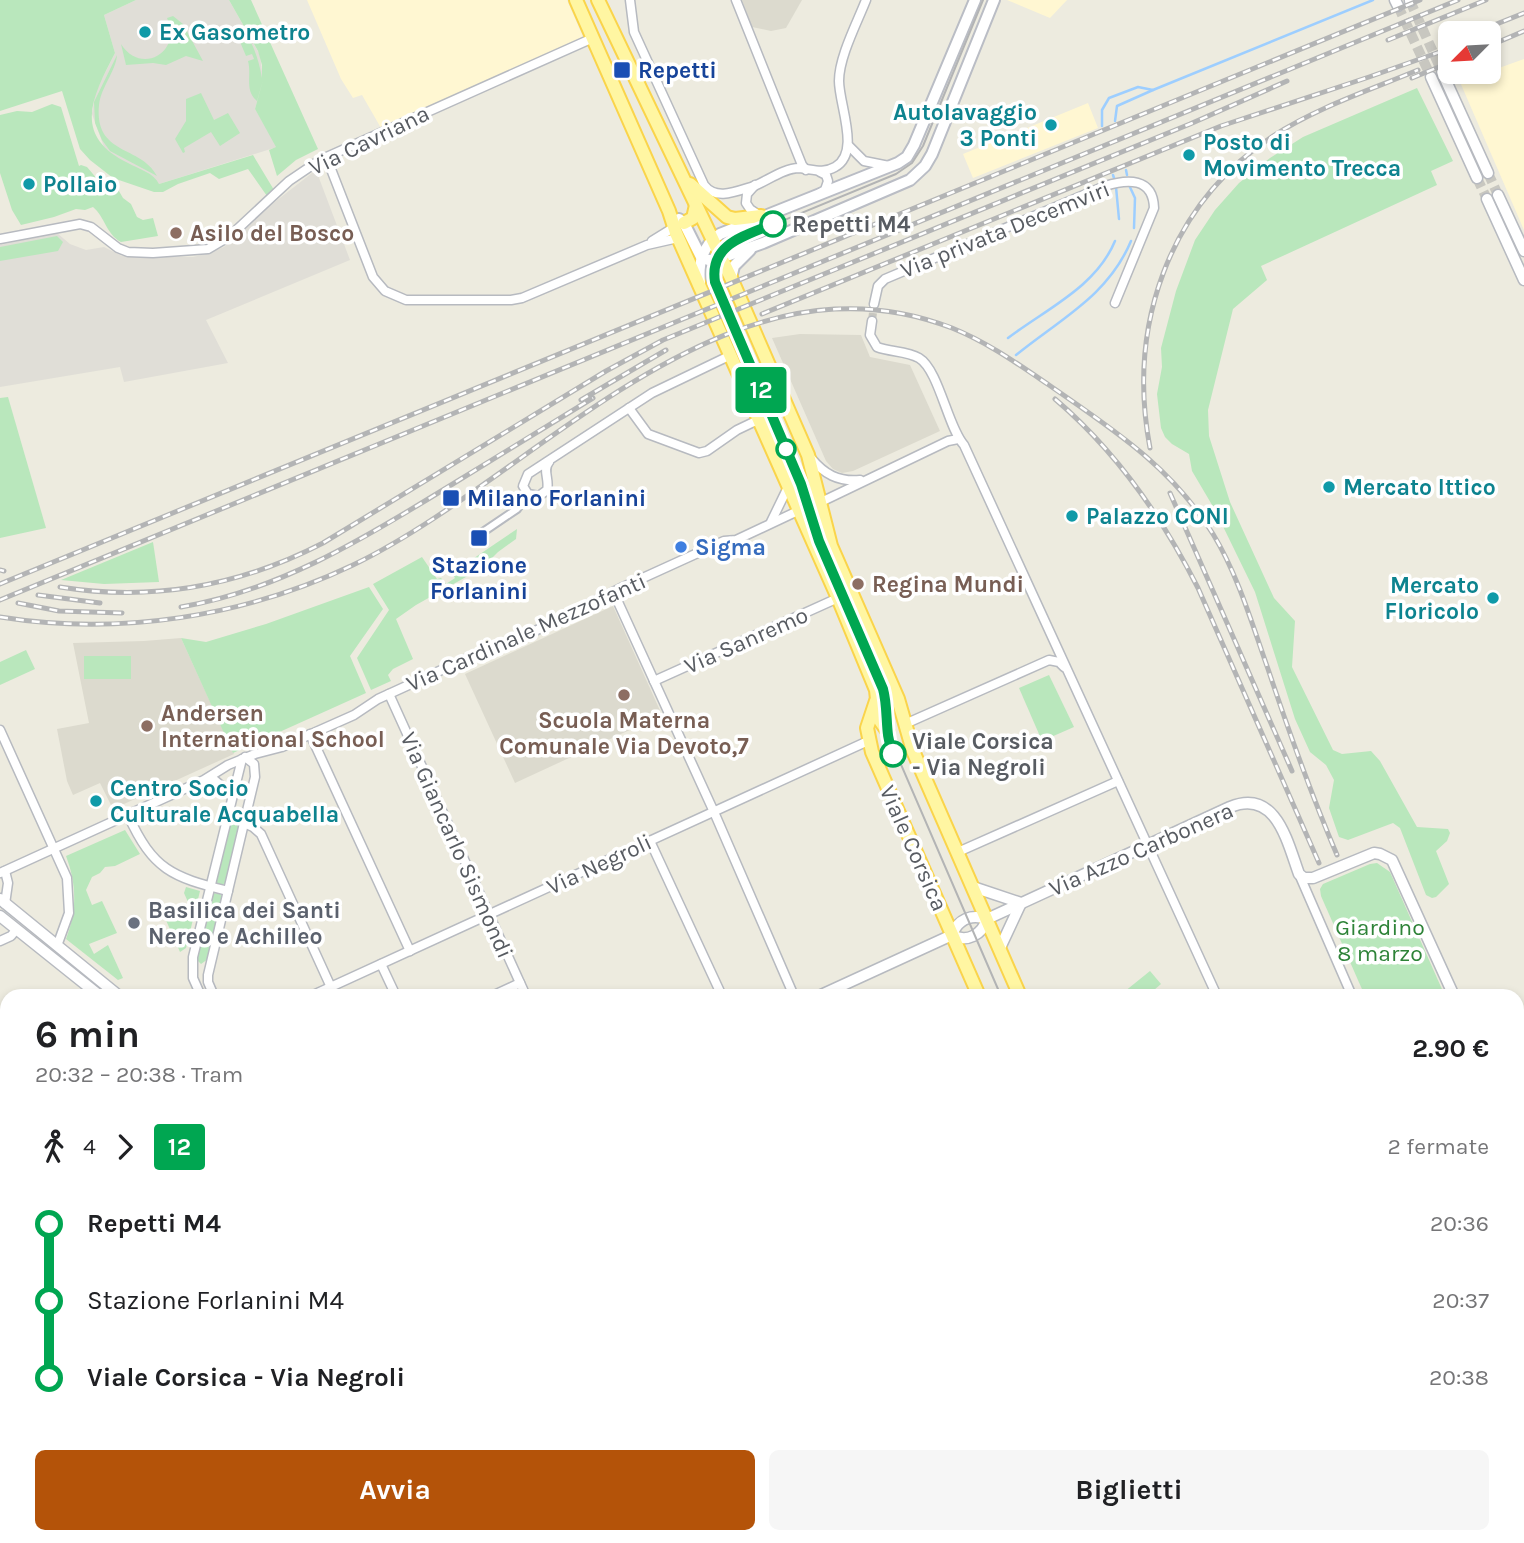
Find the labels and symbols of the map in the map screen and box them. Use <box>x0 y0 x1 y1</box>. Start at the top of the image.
place label: Ex Gasometro <box>159 19 310 46</box>
north arrow <box>1438 21 1502 84</box>
marker: Ex Gasometro <box>137 24 153 40</box>
place label: Repetti <box>638 57 717 84</box>
marker: Repetti <box>612 60 632 80</box>
place label: Autolavaggio 3 Ponti <box>893 99 1037 152</box>
street label: Via Cavriana <box>305 100 434 181</box>
marker: Autolavaggio 3 Ponti <box>1043 117 1059 133</box>
place label: Posto di Movimento Trecca <box>1203 129 1401 182</box>
marker: Posto di Movimento Trecca <box>1181 147 1197 163</box>
place label: Pollaio <box>43 171 117 198</box>
street label: Via privata Decemviri <box>897 175 1114 284</box>
marker: Pollaio <box>21 176 37 192</box>
marker: Repetti M4 <box>760 211 786 237</box>
place label: Repetti M4 <box>792 211 911 238</box>
place label: Asilo del Bosco <box>190 220 354 247</box>
marker: Asilo del Bosco <box>168 225 184 241</box>
line badge: 12 <box>730 367 792 413</box>
unlabelled marker <box>776 439 796 459</box>
place label: Mercato Ittico <box>1343 474 1496 501</box>
marker: Mercato Ittico <box>1321 479 1337 495</box>
place label: Milano Forlanini <box>467 485 646 512</box>
marker: Milano Forlanini <box>441 488 461 508</box>
place label: Palazzo CONI <box>1086 503 1229 530</box>
marker: Palazzo CONI <box>1064 508 1080 524</box>
marker: Stazione Forlanini <box>469 528 489 548</box>
place label: Sigma <box>695 534 766 561</box>
marker: Sigma <box>673 539 689 555</box>
place label: Stazione Forlanini <box>430 552 528 605</box>
street label: Via Cardinale Mezzofanti <box>402 567 650 698</box>
place label: Regina Mundi <box>872 571 1024 598</box>
place label: Mercato Floricolo <box>1385 572 1479 625</box>
marker: Regina Mundi <box>850 576 866 592</box>
marker: Mercato Floricolo <box>1485 590 1501 606</box>
street label: Via Sanremo <box>680 601 812 680</box>
marker: Scuola Materna Comunale Via Devoto,7 <box>616 687 632 703</box>
place label: Andersen International School <box>161 700 385 753</box>
place label: Scuola Materna Comunale Via Devoto,7 <box>499 707 749 760</box>
marker: Andersen International School <box>139 718 155 734</box>
street label: Via Giancarlo Sismondi <box>394 728 519 962</box>
place label: Viale Corsica - Via Negroli <box>912 728 1054 781</box>
marker: Viale Corsica - Via Negroli <box>880 741 906 767</box>
place label: Centro Socio Culturale Acquabella <box>110 775 339 828</box>
street label: Viale Corsica <box>874 781 953 915</box>
marker: Centro Socio Culturale Acquabella <box>88 793 104 809</box>
street label: Via Azzo Carbonera <box>1045 797 1238 902</box>
street label: Via Negroli <box>542 828 656 900</box>
place label: Basilica dei Santi Nereo e Achilleo <box>148 897 341 950</box>
park label: Giardino 8 marzo <box>1335 914 1425 967</box>
marker: Basilica dei Santi Nereo e Achilleo <box>126 915 142 931</box>

